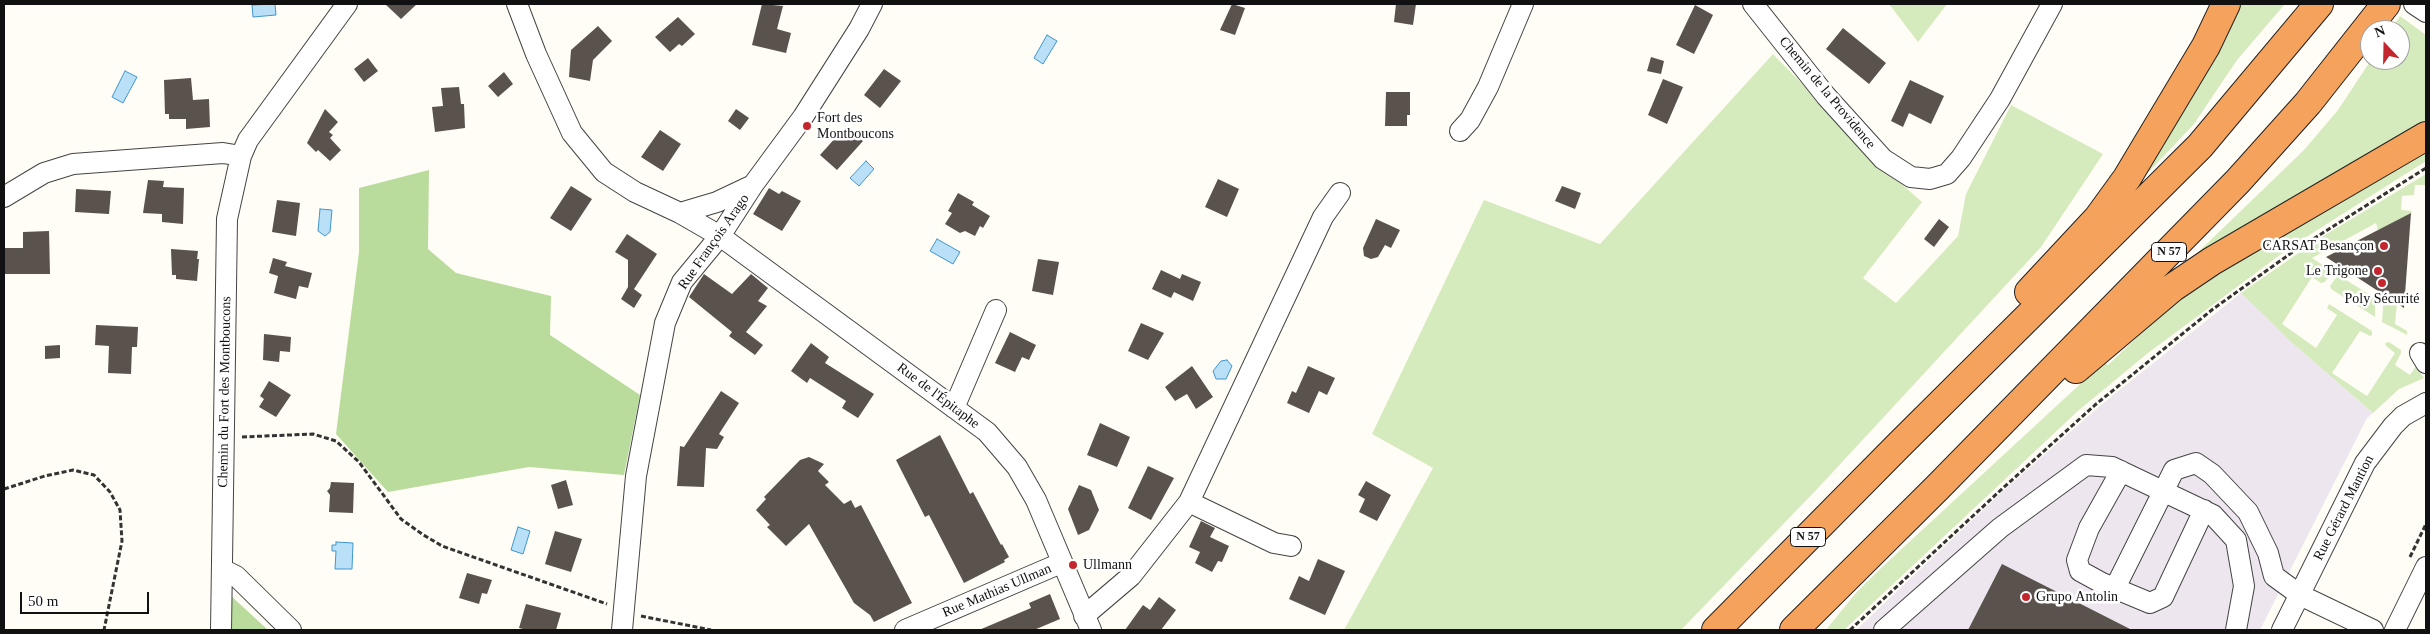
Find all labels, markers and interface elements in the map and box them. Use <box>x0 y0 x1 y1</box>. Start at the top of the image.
north arrow <box>2360 20 2410 70</box>
text: N <box>2372 23 2387 40</box>
street label: Chemin de la Providence <box>1775 34 1879 152</box>
place label: Fort des Montboucons <box>817 110 894 142</box>
marker: Fort des Montboucons <box>801 120 813 132</box>
street label: Rue François Arago <box>675 191 753 293</box>
place label: CARSAT Besançon <box>2262 238 2374 254</box>
marker: CARSAT Besançon <box>2378 240 2390 252</box>
road number: N 57 <box>2152 242 2186 262</box>
place label: Le Trigone <box>2306 263 2368 279</box>
marker: Le Trigone <box>2372 265 2384 277</box>
marker: Poly Sécurité <box>2376 277 2388 289</box>
place label: Poly Sécurité <box>2344 291 2420 307</box>
street label: Chemin du Fort des Montboucons <box>215 296 235 488</box>
street label: Rue de l'Épitaphe <box>893 360 983 432</box>
street label: Rue Gérard Mantion <box>2310 453 2378 563</box>
road number: N 57 <box>1790 528 1826 546</box>
place label: Ullmann <box>1083 557 1132 573</box>
marker: Ullmann <box>1067 559 1079 571</box>
street label: Rue Mathias Ullman <box>940 560 1054 622</box>
scale bar <box>22 582 151 614</box>
place label: Grupo Antolin <box>2036 589 2118 605</box>
marker: Grupo Antolin <box>2020 591 2032 603</box>
text: 50 m <box>28 593 58 609</box>

